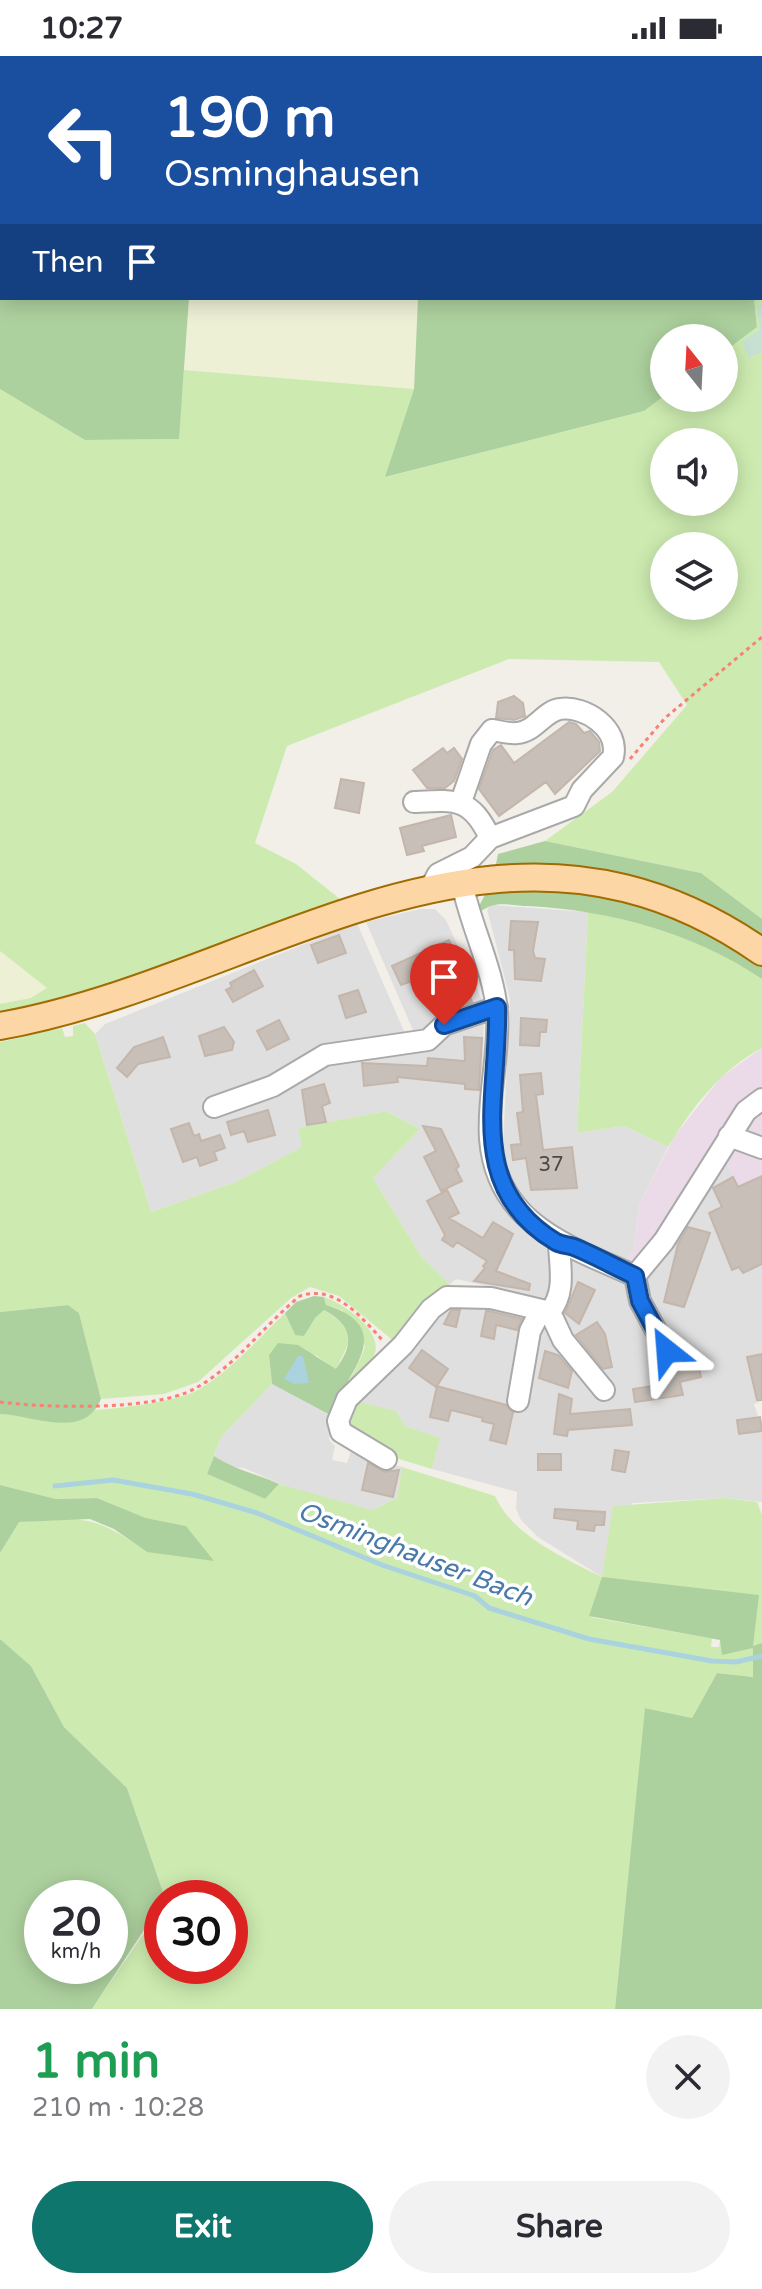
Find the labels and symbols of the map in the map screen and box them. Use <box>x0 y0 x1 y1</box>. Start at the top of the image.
north arrow <box>650 324 738 412</box>
pin <box>410 943 478 1025</box>
house number: 37 <box>538 1153 564 1177</box>
position arrow <box>625 1309 709 1393</box>
water label: Osminghauser Bach <box>293 1495 538 1613</box>
speed limit sign: 30 <box>144 1880 248 1984</box>

